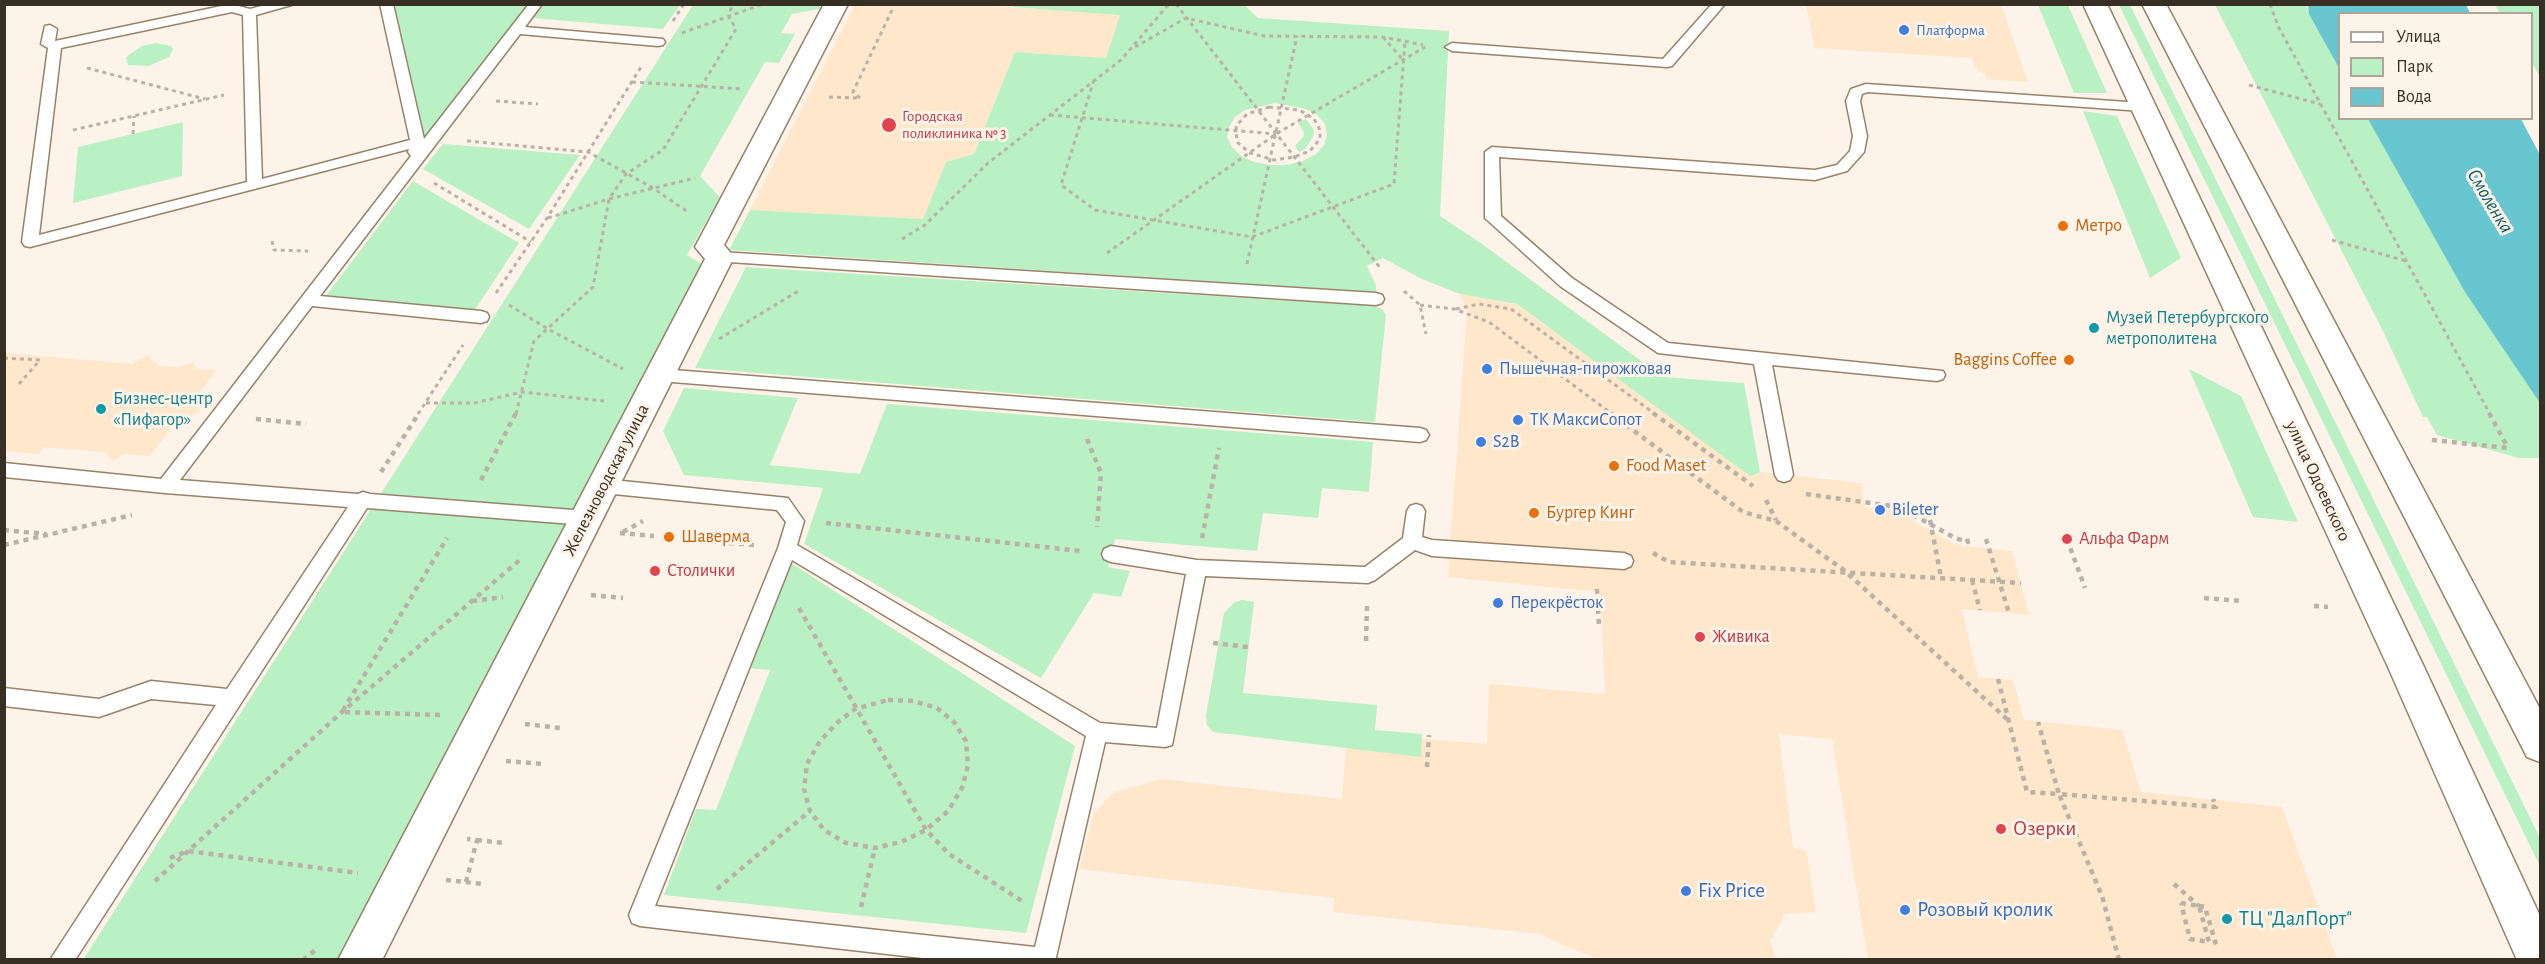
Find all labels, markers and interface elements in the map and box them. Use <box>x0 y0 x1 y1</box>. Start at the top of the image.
legend <box>2338 12 2533 120</box>
place label: Платформа <box>1916 21 1985 39</box>
marker: Платформа <box>1897 23 1911 37</box>
text: Улица <box>2396 28 2441 46</box>
text: Парк <box>2396 58 2433 76</box>
text: Вода <box>2396 88 2432 106</box>
place label: Городская поликлиника № 3 <box>902 107 1006 142</box>
marker: Городская поликлиника № 3 <box>880 116 898 134</box>
water label: Смоленка <box>2461 165 2519 237</box>
place label: Метро <box>2075 215 2122 237</box>
marker: Метро <box>2056 219 2070 233</box>
place label: Музей Петербургского метрополитена <box>2106 307 2269 350</box>
marker: Музей Петербургского метрополитена <box>2087 321 2101 335</box>
place label: Baggins Coffee <box>1954 349 2057 371</box>
marker: Baggins Coffee <box>2062 353 2076 367</box>
place label: Пышечная-пирожковая <box>1499 358 1672 380</box>
marker: Пышечная-пирожковая <box>1480 362 1494 376</box>
place label: Бизнес-центр «Пифагор» <box>113 388 213 430</box>
street label: Железноводская улица <box>558 400 654 560</box>
marker: Бизнес-центр «Пифагор» <box>94 402 108 416</box>
place label: ТК МаксиСопот <box>1530 409 1642 431</box>
marker: ТК МаксиСопот <box>1511 413 1525 427</box>
street label: улица Одоевского <box>2281 417 2355 545</box>
place label: S2B <box>1493 431 1519 453</box>
marker: S2B <box>1474 435 1488 449</box>
place label: Food Maset <box>1626 455 1706 477</box>
marker: Food Maset <box>1607 459 1621 473</box>
place label: Bileter <box>1892 499 1938 521</box>
place label: Бургер Кинг <box>1546 502 1634 524</box>
marker: Bileter <box>1873 503 1887 517</box>
marker: Бургер Кинг <box>1527 506 1541 520</box>
place label: Шаверма <box>681 526 750 548</box>
place label: Альфа Фарм <box>2079 528 2169 550</box>
marker: Шаверма <box>662 530 676 544</box>
marker: Альфа Фарм <box>2060 532 2074 546</box>
place label: Столички <box>667 560 735 582</box>
marker: Столички <box>648 564 662 578</box>
place label: Перекрёсток <box>1510 592 1603 614</box>
marker: Перекрёсток <box>1491 596 1505 610</box>
place label: Живика <box>1712 626 1770 648</box>
marker: Живика <box>1693 630 1707 644</box>
place label: Озерки <box>2013 816 2076 842</box>
marker: Озерки <box>1994 822 2008 836</box>
place label: Fix Price <box>1698 878 1765 904</box>
marker: Fix Price <box>1679 884 1693 898</box>
place label: Розовый кролик <box>1917 897 2053 923</box>
marker: Розовый кролик <box>1898 903 1912 917</box>
place label: ТЦ "ДалПорт" <box>2239 906 2352 932</box>
marker: ТЦ "ДалПорт" <box>2220 912 2234 926</box>

